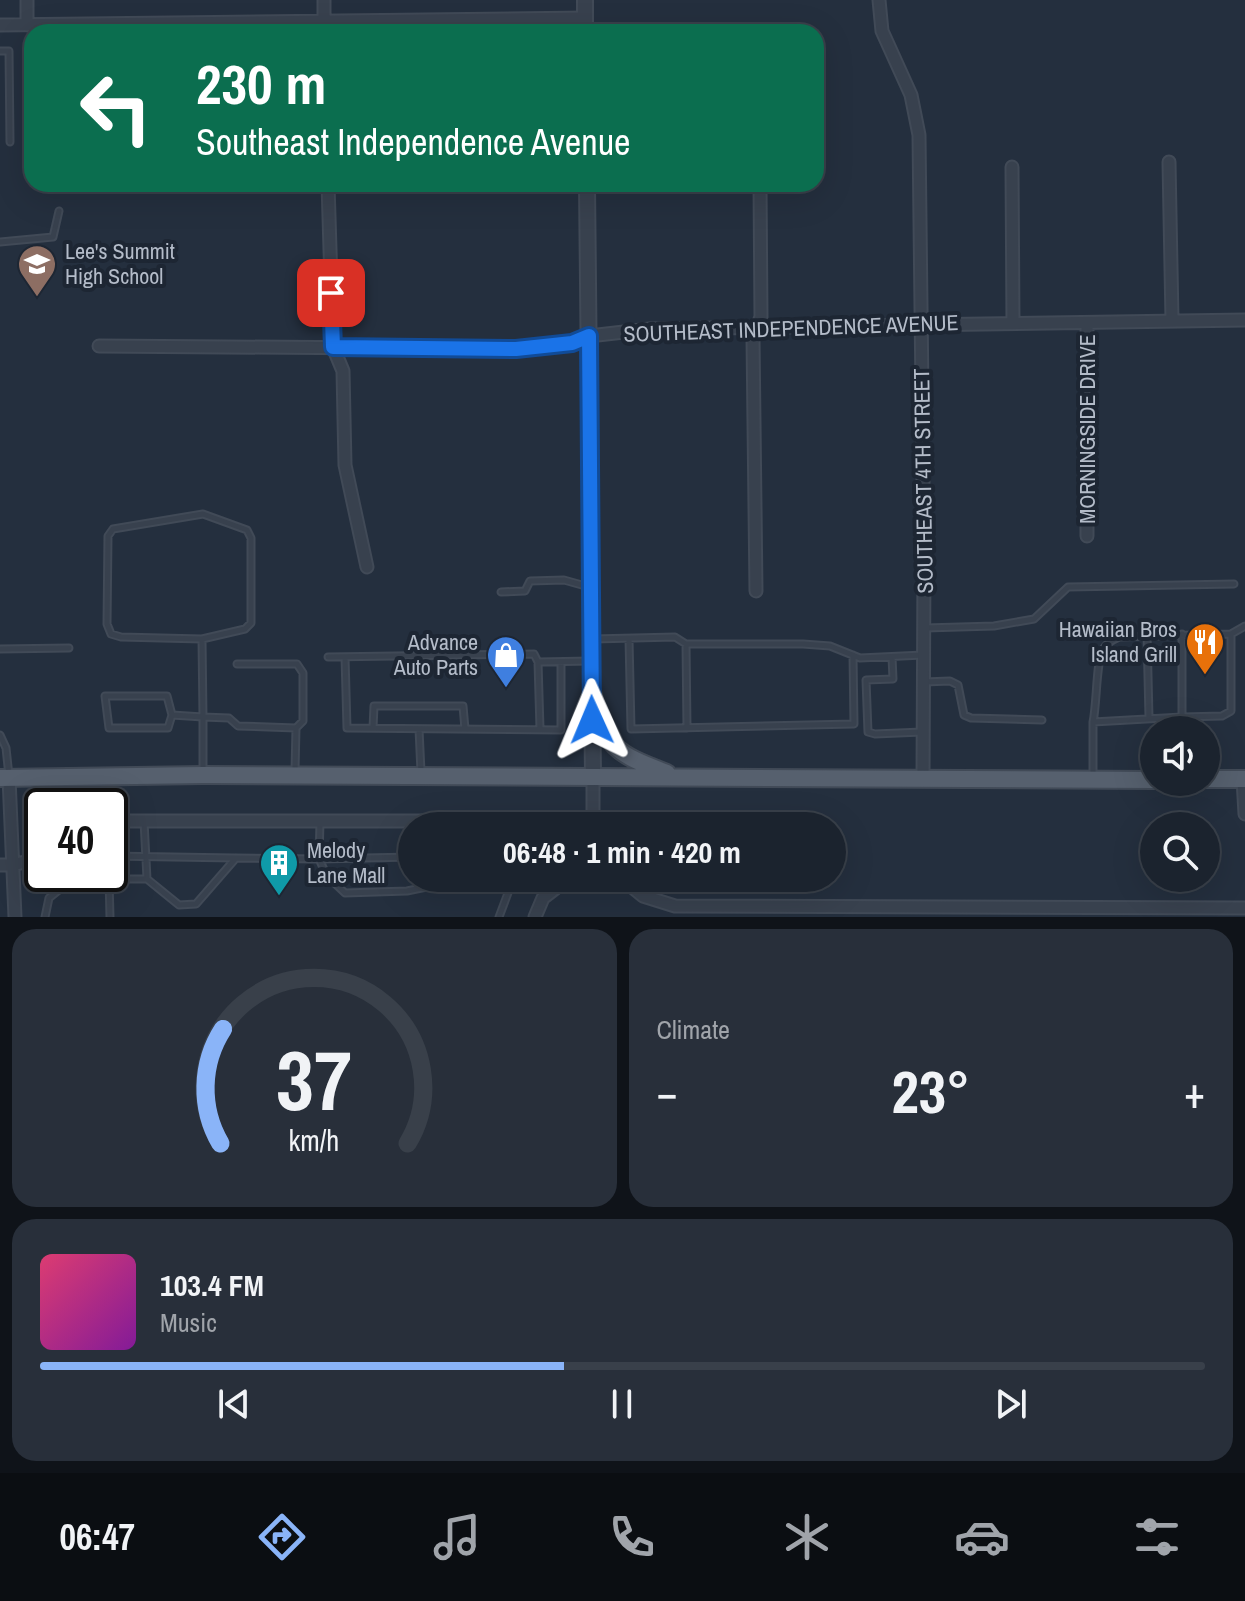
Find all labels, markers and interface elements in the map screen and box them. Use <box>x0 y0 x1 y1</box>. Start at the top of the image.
text: 230 m <box>196 46 326 121</box>
icon: left <box>64 56 168 160</box>
text: Southeast Independence Avenue <box>196 118 630 166</box>
place label: Lee's Summit High School <box>65 236 175 291</box>
school or university icon: Lee's Summit High School <box>16 243 58 298</box>
pin <box>297 259 365 327</box>
icon: arrive <box>309 271 353 315</box>
street label: SOUTHEAST INDEPENDENCE AVENUE <box>623 307 959 349</box>
street label: MORNINGSIDE DRIVE <box>1072 334 1102 524</box>
street label: SOUTHEAST 4TH STREET <box>906 368 940 594</box>
place label: Hawaiian Bros Island Grill <box>1059 614 1177 669</box>
restaurant icon: Hawaiian Bros Island Grill <box>1184 621 1226 676</box>
place label: Advance Auto Parts <box>393 627 478 682</box>
shop icon: Advance Auto Parts <box>485 634 527 689</box>
position arrow <box>550 678 634 762</box>
map controls <box>1140 716 1220 892</box>
button: sound <box>1140 716 1220 796</box>
speed limit sign: 40 <box>24 788 128 892</box>
button: search <box>1140 812 1220 892</box>
text: 06:48 · 1 min · 420 m <box>503 832 741 872</box>
place label: Melody Lane Mall <box>307 835 385 890</box>
building icon: Melody Lane Mall <box>258 842 300 897</box>
text: Climate <box>657 1012 730 1047</box>
text: 37 <box>276 1024 352 1136</box>
text: 23° <box>891 1051 970 1132</box>
text: − <box>657 1062 678 1122</box>
text: + <box>1184 1062 1205 1122</box>
text: km/h <box>289 1121 340 1160</box>
text: 103.4 FM <box>160 1265 264 1305</box>
text: Music <box>160 1305 217 1340</box>
icon: previous <box>212 1382 256 1426</box>
icon: pause <box>600 1382 644 1426</box>
icon: next <box>989 1382 1033 1426</box>
icon: directions <box>254 1509 310 1565</box>
icon: music <box>429 1509 485 1565</box>
icon: phone <box>604 1509 660 1565</box>
icon: climate <box>779 1509 835 1565</box>
icon: car <box>954 1509 1010 1565</box>
icon: filters <box>1129 1509 1185 1565</box>
text: 06:47 <box>60 1513 135 1561</box>

